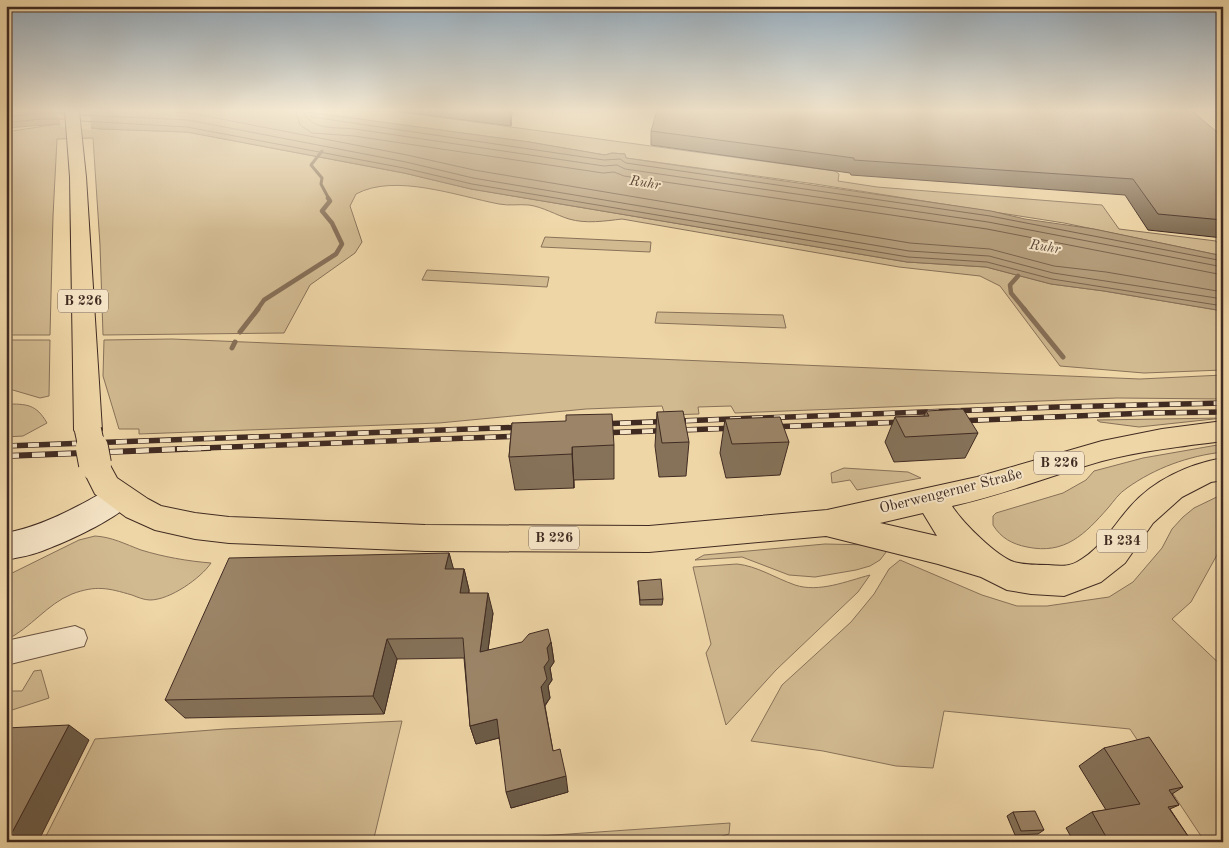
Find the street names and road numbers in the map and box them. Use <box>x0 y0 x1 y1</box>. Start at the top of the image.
road number: B 226 <box>58 290 108 312</box>
road number: B 226 <box>1034 452 1084 474</box>
street label: Oberwengerner Straße <box>878 467 1024 517</box>
road number: B 226 <box>529 526 579 550</box>
road number: B 234 <box>1097 530 1147 552</box>

